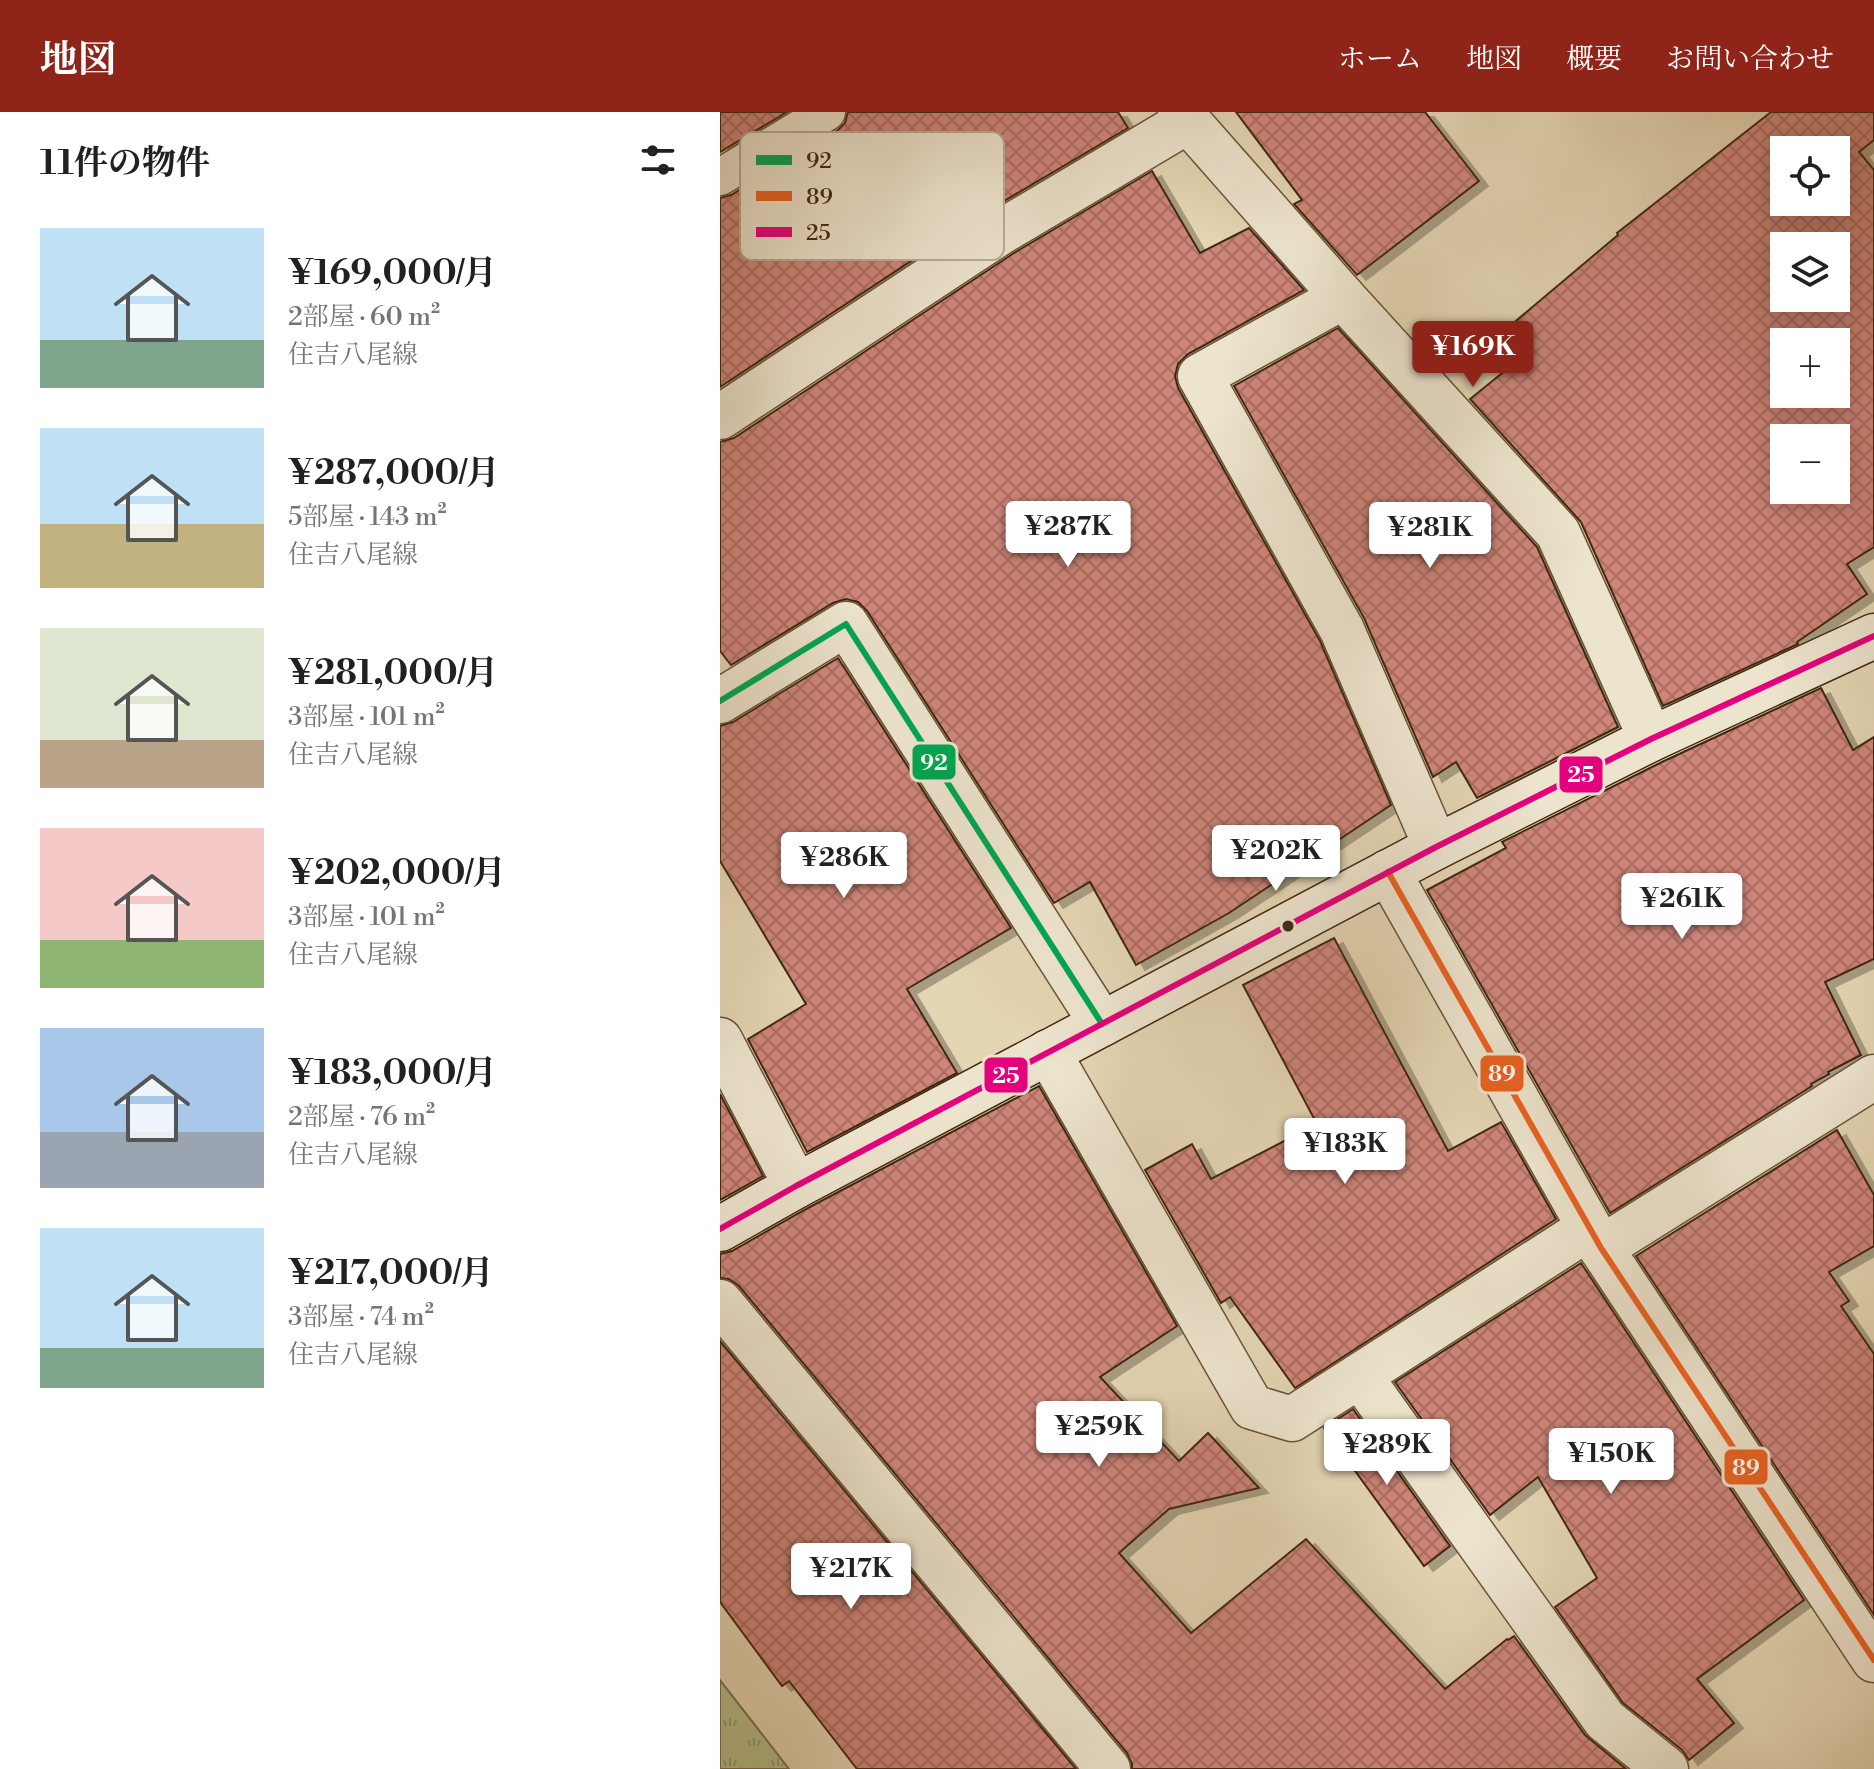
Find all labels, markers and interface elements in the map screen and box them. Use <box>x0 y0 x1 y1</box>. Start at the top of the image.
text: 地図 <box>40 37 116 84</box>
text: ホーム <box>1338 42 1422 77</box>
text: 地図 <box>1466 42 1522 77</box>
text: 概要 <box>1566 42 1622 77</box>
text: お問い合わせ <box>1666 42 1834 77</box>
legend <box>740 132 1004 260</box>
map controls <box>1770 136 1850 504</box>
button: locate <box>1770 136 1850 216</box>
icon: filters <box>636 138 680 182</box>
text: 11件の物件 <box>40 143 210 185</box>
text: 92 <box>806 148 832 175</box>
text: 89 <box>806 184 833 211</box>
text: 25 <box>806 220 831 247</box>
button: layers <box>1770 232 1850 312</box>
text: ¥169,000/月 <box>288 253 497 295</box>
icon: home <box>104 260 200 356</box>
text: 2部屋 · 60 m² <box>288 301 440 333</box>
pin: ¥169K <box>1417 321 1529 389</box>
button: + <box>1770 328 1850 408</box>
text: ¥169K <box>1430 331 1516 363</box>
text: 住吉八尾線 <box>288 339 418 371</box>
button: − <box>1770 424 1850 504</box>
text: ¥287,000/月 <box>288 453 500 495</box>
icon: home <box>104 460 200 556</box>
text: 5部屋 · 143 m² <box>288 501 447 533</box>
pin: ¥287K <box>1012 501 1124 569</box>
pin: ¥281K <box>1374 502 1486 570</box>
text: ¥287K <box>1024 511 1112 543</box>
text: ¥281K <box>1387 512 1473 544</box>
text: 住吉八尾線 <box>288 539 418 571</box>
text: ¥281,000/月 <box>288 653 498 695</box>
icon: home <box>104 660 200 756</box>
text: 3部屋 · 101 m² <box>288 701 445 733</box>
text: 住吉八尾線 <box>288 739 418 771</box>
line badge: 92 <box>911 743 957 781</box>
text: 92 <box>920 750 948 777</box>
line badge: 25 <box>1558 755 1604 794</box>
text: 25 <box>1567 762 1595 789</box>
pin: ¥202K <box>1220 825 1332 893</box>
pin: ¥286K <box>788 832 900 900</box>
text: ¥202K <box>1230 835 1322 867</box>
text: ¥286K <box>799 842 889 874</box>
text: ¥202,000/月 <box>288 853 506 895</box>
icon: home <box>104 860 200 956</box>
pin: ¥261K <box>1626 873 1738 941</box>
text: ¥261K <box>1639 883 1725 915</box>
text: 3部屋 · 101 m² <box>288 901 445 933</box>
unlabelled marker <box>1280 918 1296 934</box>
text: 住吉八尾線 <box>288 939 418 971</box>
text: ¥183,000/月 <box>288 1053 497 1095</box>
line badge: 89 <box>1479 1054 1525 1093</box>
line badge: 25 <box>983 1056 1029 1094</box>
icon: home <box>104 1060 200 1156</box>
text: 89 <box>1488 1061 1516 1088</box>
text: 25 <box>992 1063 1020 1090</box>
text: 2部屋 · 76 m² <box>288 1101 435 1133</box>
pin: ¥183K <box>1289 1118 1401 1186</box>
text: ¥183K <box>1302 1128 1388 1160</box>
text: 住吉八尾線 <box>288 1139 418 1171</box>
text: ¥217,000/月 <box>288 1253 494 1295</box>
icon: home <box>104 1260 200 1356</box>
text: 3部屋 · 74 m² <box>288 1301 434 1333</box>
text: 住吉八尾線 <box>288 1339 418 1371</box>
pin: ¥259K <box>1043 1401 1155 1469</box>
text: ¥259K <box>1054 1411 1144 1443</box>
pin: ¥289K <box>1331 1419 1443 1487</box>
pin: ¥150K <box>1555 1428 1667 1496</box>
text: ¥289K <box>1342 1429 1432 1461</box>
text: ¥150K <box>1567 1438 1655 1470</box>
line badge: 89 <box>1723 1448 1769 1486</box>
text: 89 <box>1732 1455 1760 1482</box>
pin: ¥217K <box>795 1543 907 1611</box>
text: ¥217K <box>809 1553 893 1585</box>

